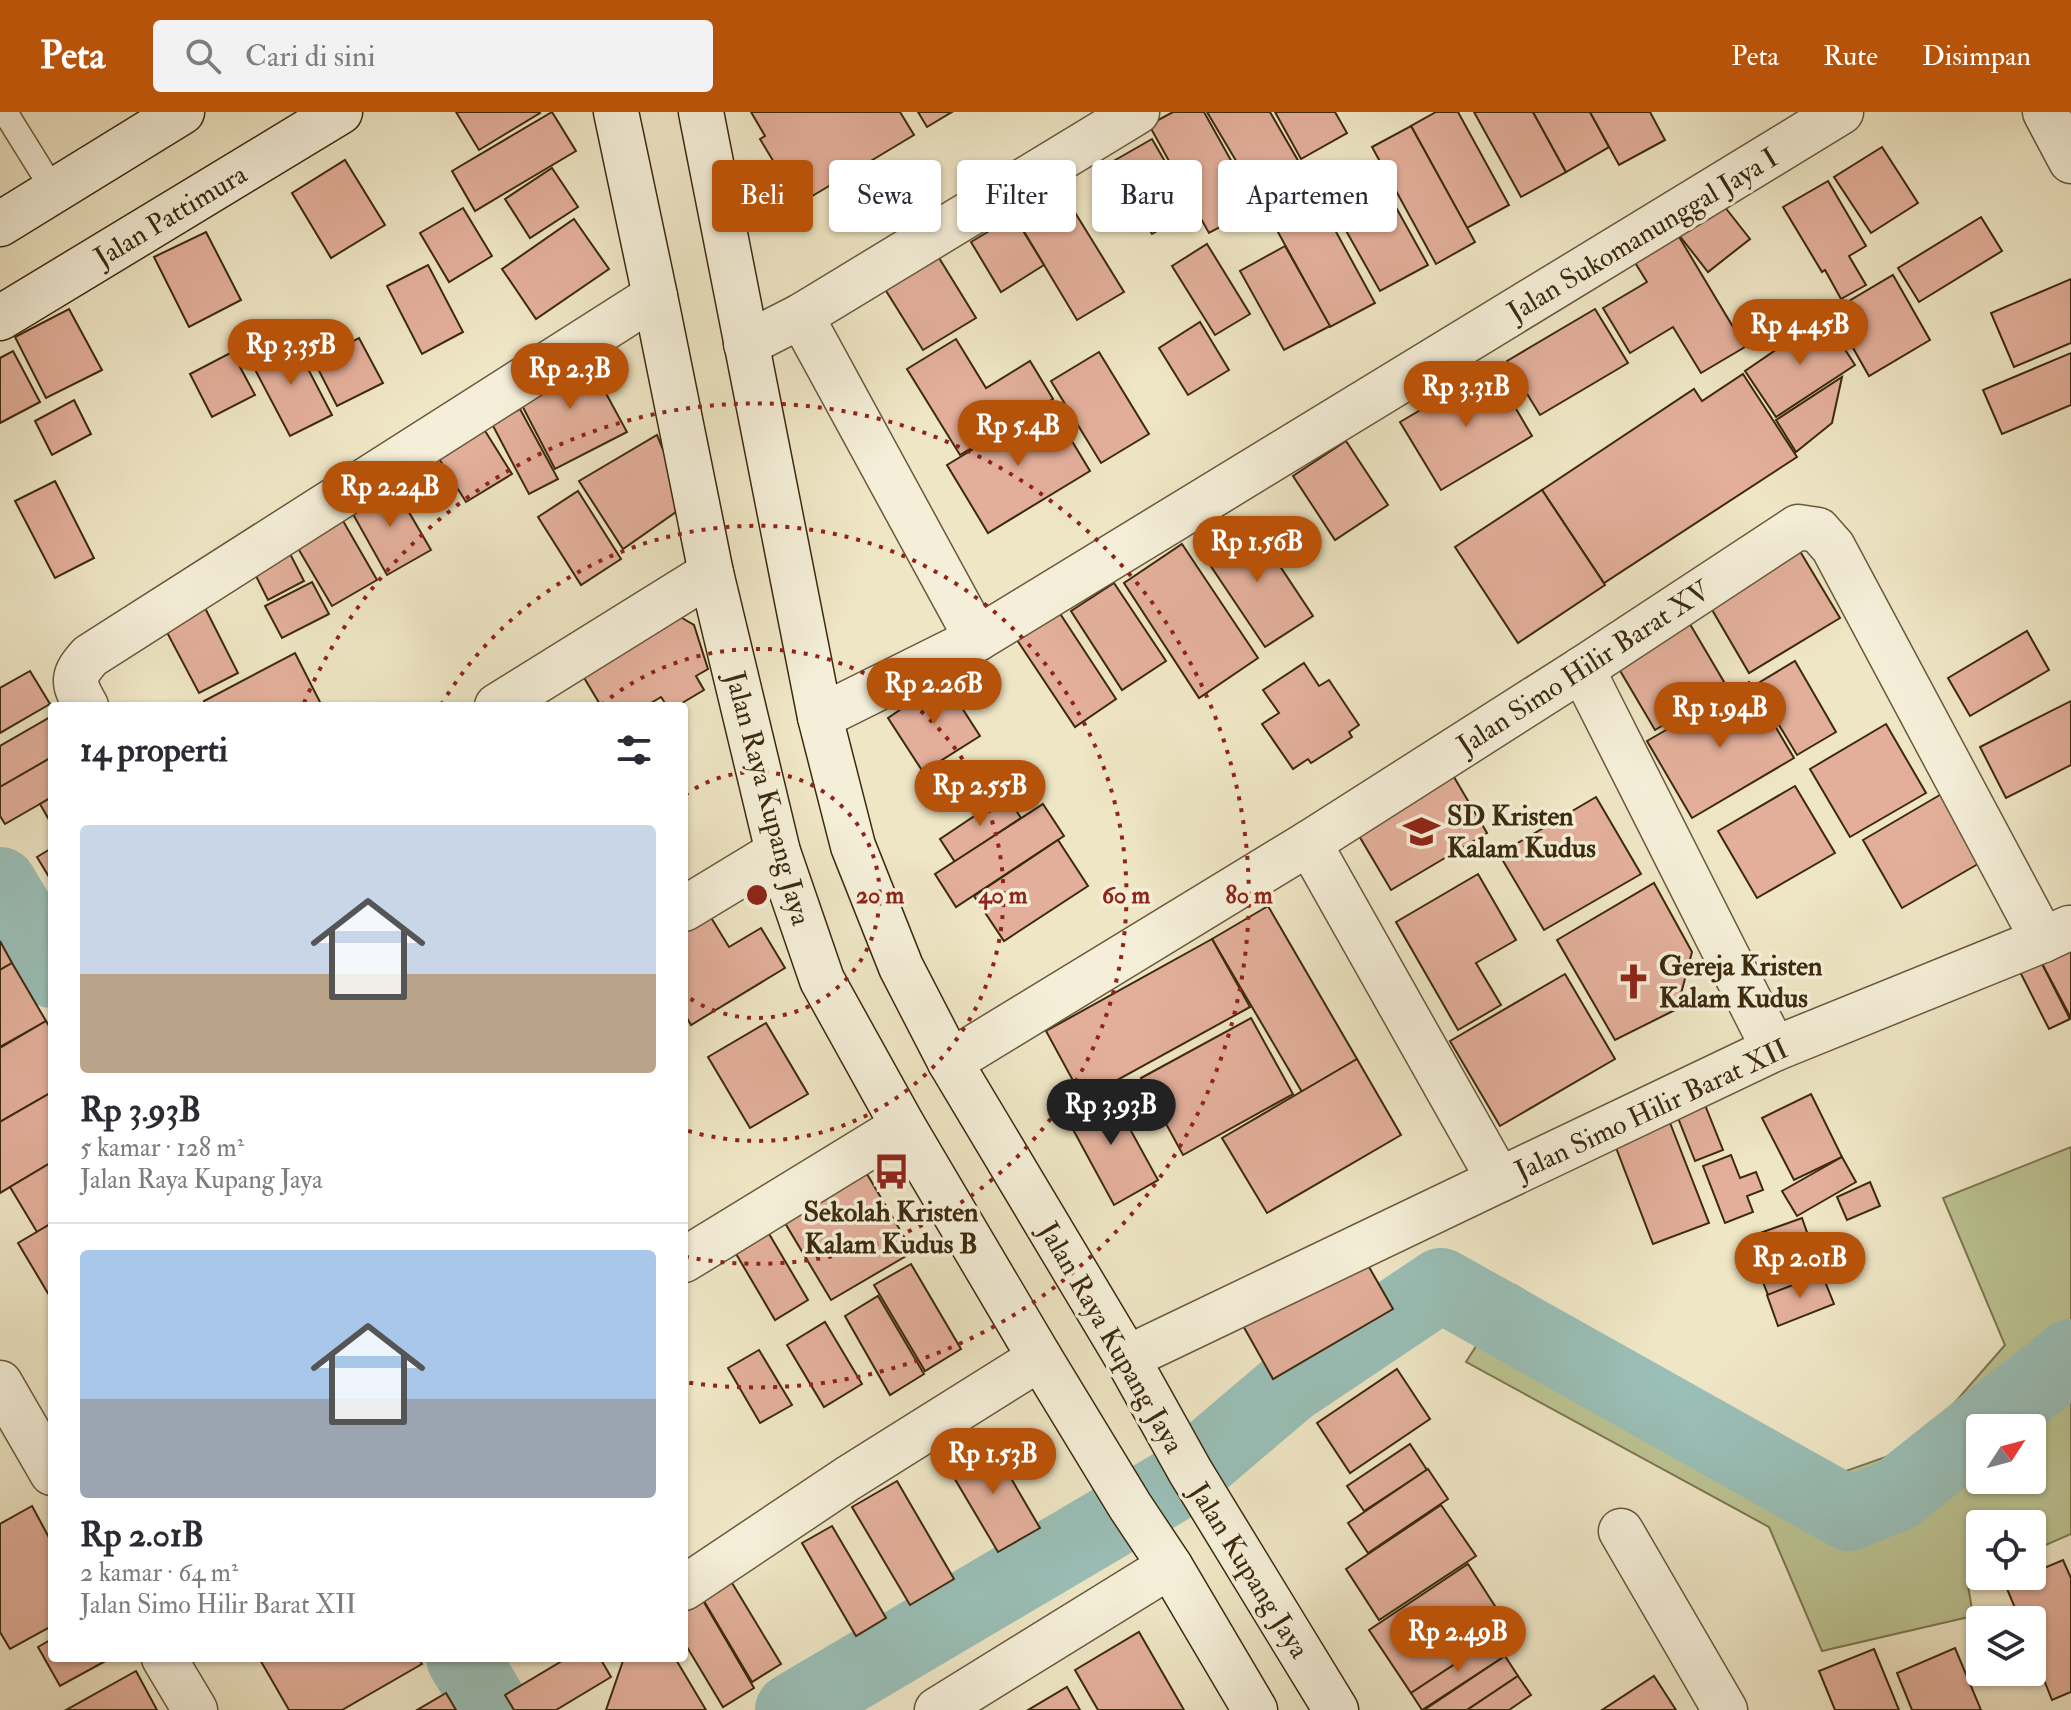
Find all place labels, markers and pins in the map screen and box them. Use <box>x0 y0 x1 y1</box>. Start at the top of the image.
pin: Rp 4.45B <box>1717 299 1883 367</box>
pin: Rp 3.35B <box>208 319 374 387</box>
pin: Rp 2.3B <box>496 343 644 411</box>
pin: Rp 3.31B <box>1383 361 1549 429</box>
pin: Rp 5.4B <box>944 400 1092 468</box>
pin: Rp 2.24B <box>307 461 473 529</box>
pin: Rp 1.56B <box>1174 516 1340 584</box>
pin: Rp 2.26B <box>851 658 1017 726</box>
pin: Rp 1.94B <box>1637 682 1803 750</box>
pin: Rp 2.55B <box>897 760 1063 828</box>
place label: SD Kristen Kalam Kudus <box>1447 799 1596 866</box>
school or university icon: SD Kristen Kalam Kudus <box>1402 812 1440 850</box>
centre of rings <box>743 881 771 909</box>
place label: Gereja Kristen Kalam Kudus <box>1659 949 1823 1016</box>
church icon: Gereja Kristen Kalam Kudus <box>1614 962 1652 1000</box>
pin: Rp 3.93B <box>1028 1079 1194 1147</box>
bus stop icon: Sekolah Kristen Kalam Kudus B <box>872 1152 910 1190</box>
place label: Sekolah Kristen Kalam Kudus B <box>803 1195 979 1262</box>
pin: Rp 2.01B <box>1717 1232 1883 1300</box>
pin: Rp 1.53B <box>910 1428 1076 1496</box>
pin: Rp 2.49B <box>1375 1606 1541 1674</box>

